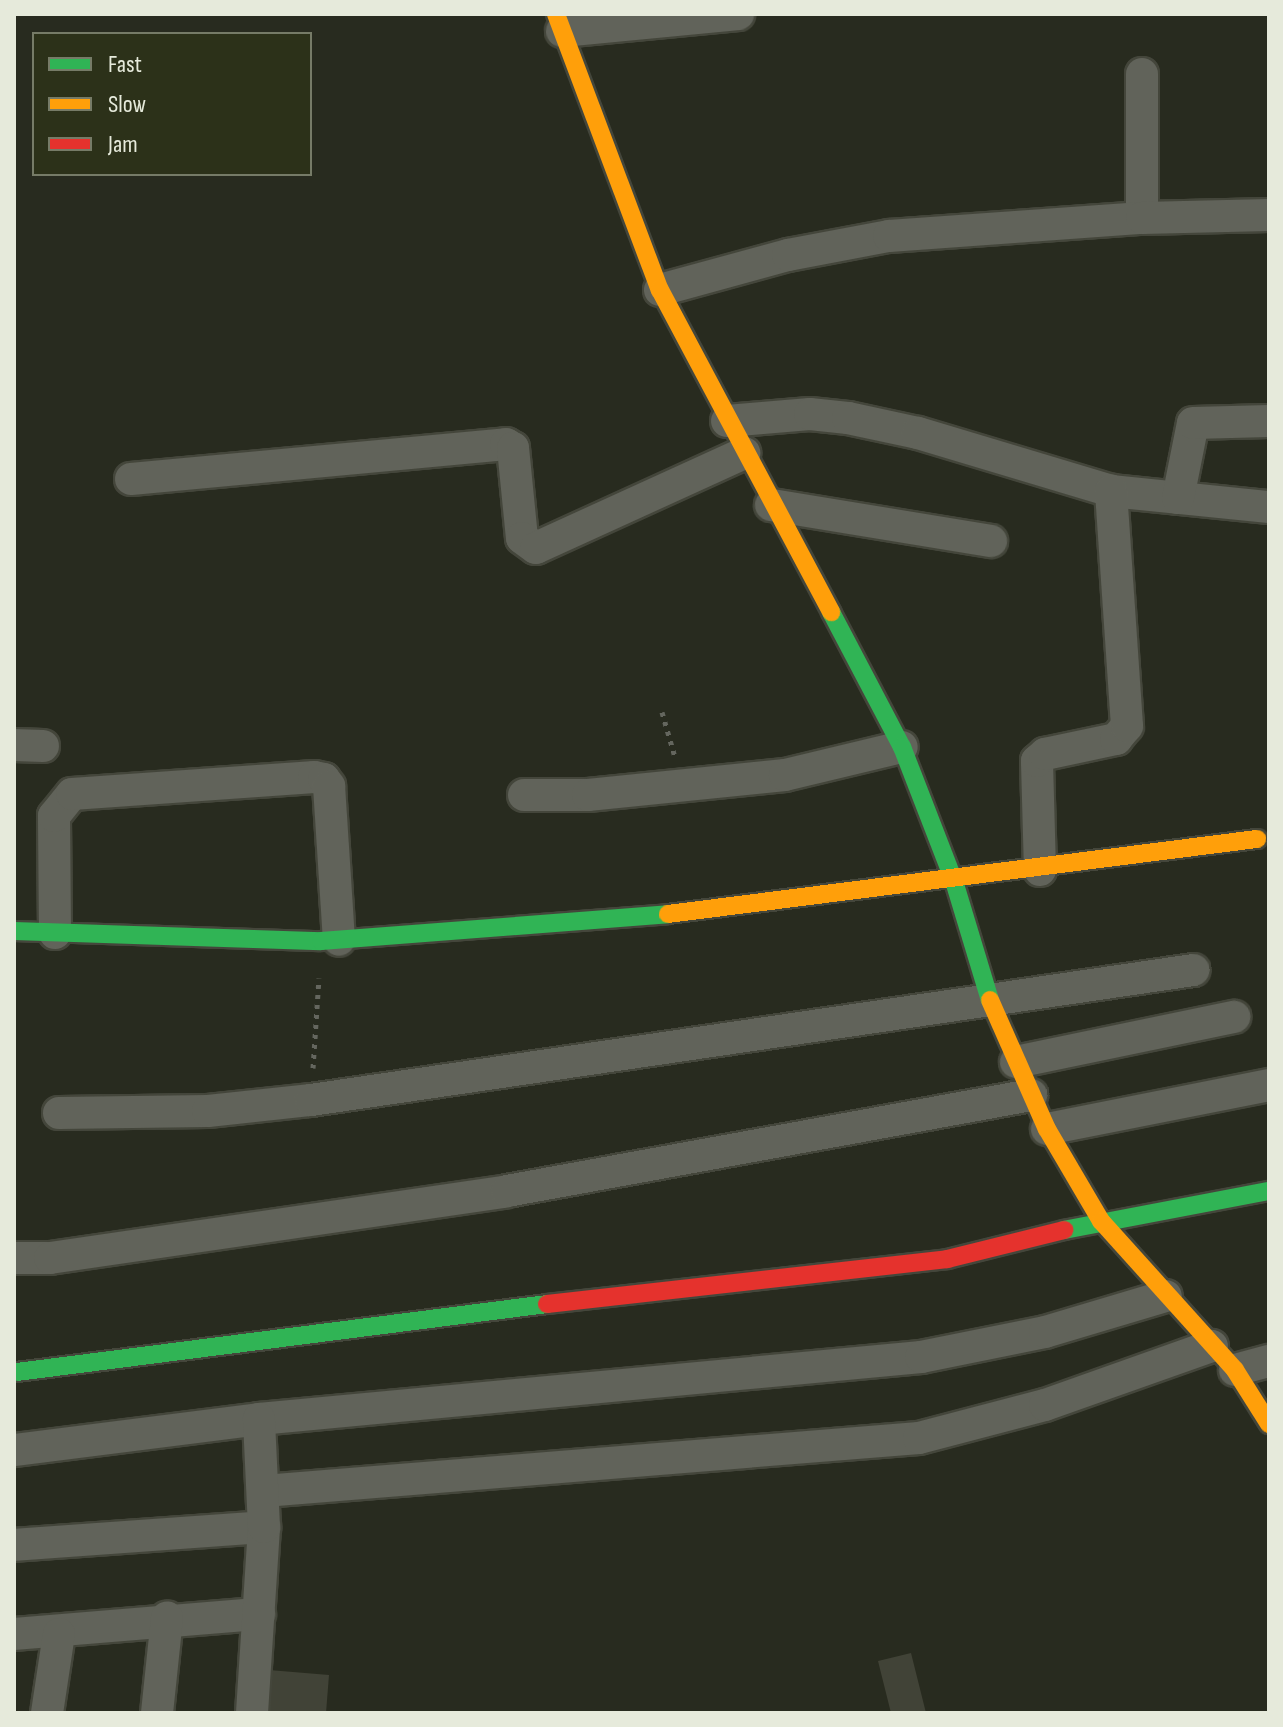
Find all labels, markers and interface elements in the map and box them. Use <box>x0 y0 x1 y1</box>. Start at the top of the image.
legend <box>32 32 312 176</box>
text: Fast <box>108 50 142 79</box>
text: Slow <box>108 90 146 119</box>
text: Jam <box>108 130 138 159</box>

